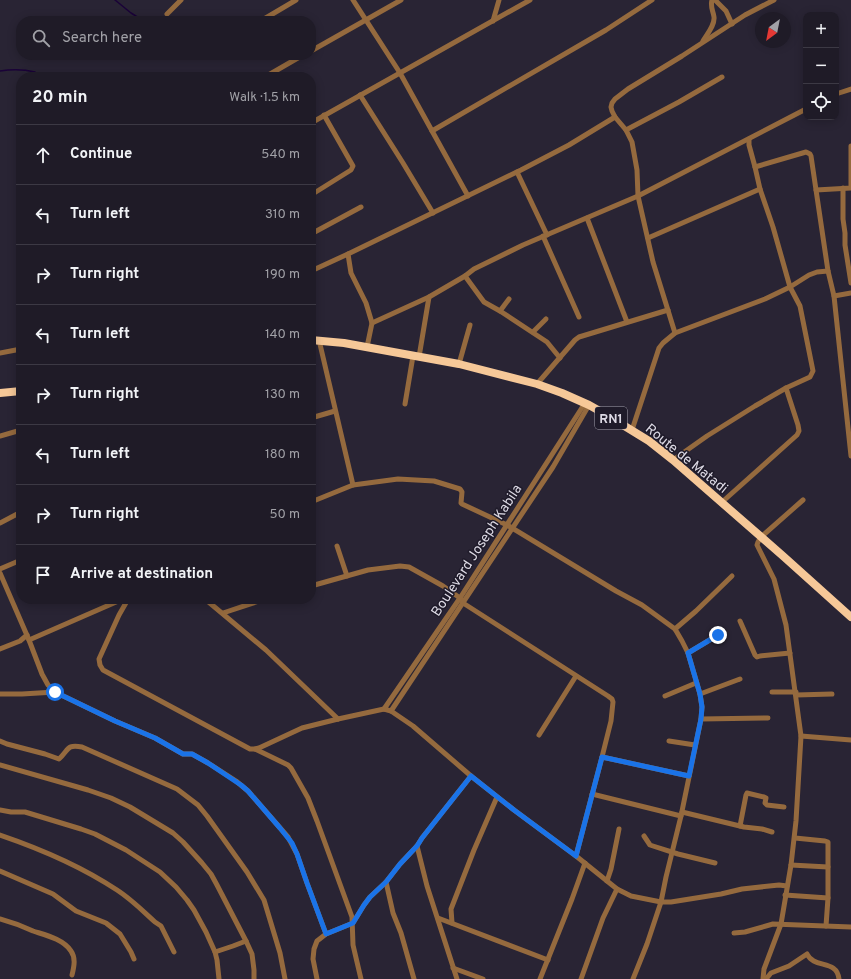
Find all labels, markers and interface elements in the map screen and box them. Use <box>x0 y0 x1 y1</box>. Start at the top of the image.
north arrow <box>755 12 791 48</box>
map controls <box>803 12 839 120</box>
button: + <box>803 12 839 48</box>
search box <box>16 16 316 60</box>
icon: search <box>30 27 52 49</box>
text: Search here <box>62 29 142 48</box>
button: − <box>803 48 839 84</box>
button: locate <box>803 84 839 120</box>
text: 20 min <box>32 87 88 109</box>
text: Walk · 1.5 km <box>229 90 300 106</box>
icon: ahead <box>32 144 54 166</box>
text: Continue <box>70 145 132 164</box>
text: 540 m <box>261 147 300 163</box>
icon: left <box>32 204 54 226</box>
text: Turn left <box>70 205 130 224</box>
text: 310 m <box>265 207 300 223</box>
icon: right <box>32 264 54 286</box>
text: Turn right <box>70 265 139 284</box>
text: 190 m <box>265 267 300 283</box>
icon: left <box>32 324 54 346</box>
text: Turn left <box>70 325 130 344</box>
text: 140 m <box>265 327 300 343</box>
icon: right <box>32 384 54 406</box>
text: Turn right <box>70 385 139 404</box>
text: 130 m <box>265 387 300 403</box>
road number: RN1 <box>595 407 627 429</box>
street label: Route de Matadi <box>641 421 731 498</box>
icon: left <box>32 444 54 466</box>
text: Turn left <box>70 445 130 464</box>
text: 180 m <box>265 447 300 463</box>
street label: Boulevard Joseph Kabila <box>428 482 526 620</box>
icon: right <box>32 504 54 526</box>
text: Turn right <box>70 505 139 524</box>
text: 50 m <box>270 507 300 523</box>
icon: arrive <box>32 564 54 586</box>
text: Arrive at destination <box>70 565 213 584</box>
route end <box>709 626 727 644</box>
route start <box>46 683 64 701</box>

